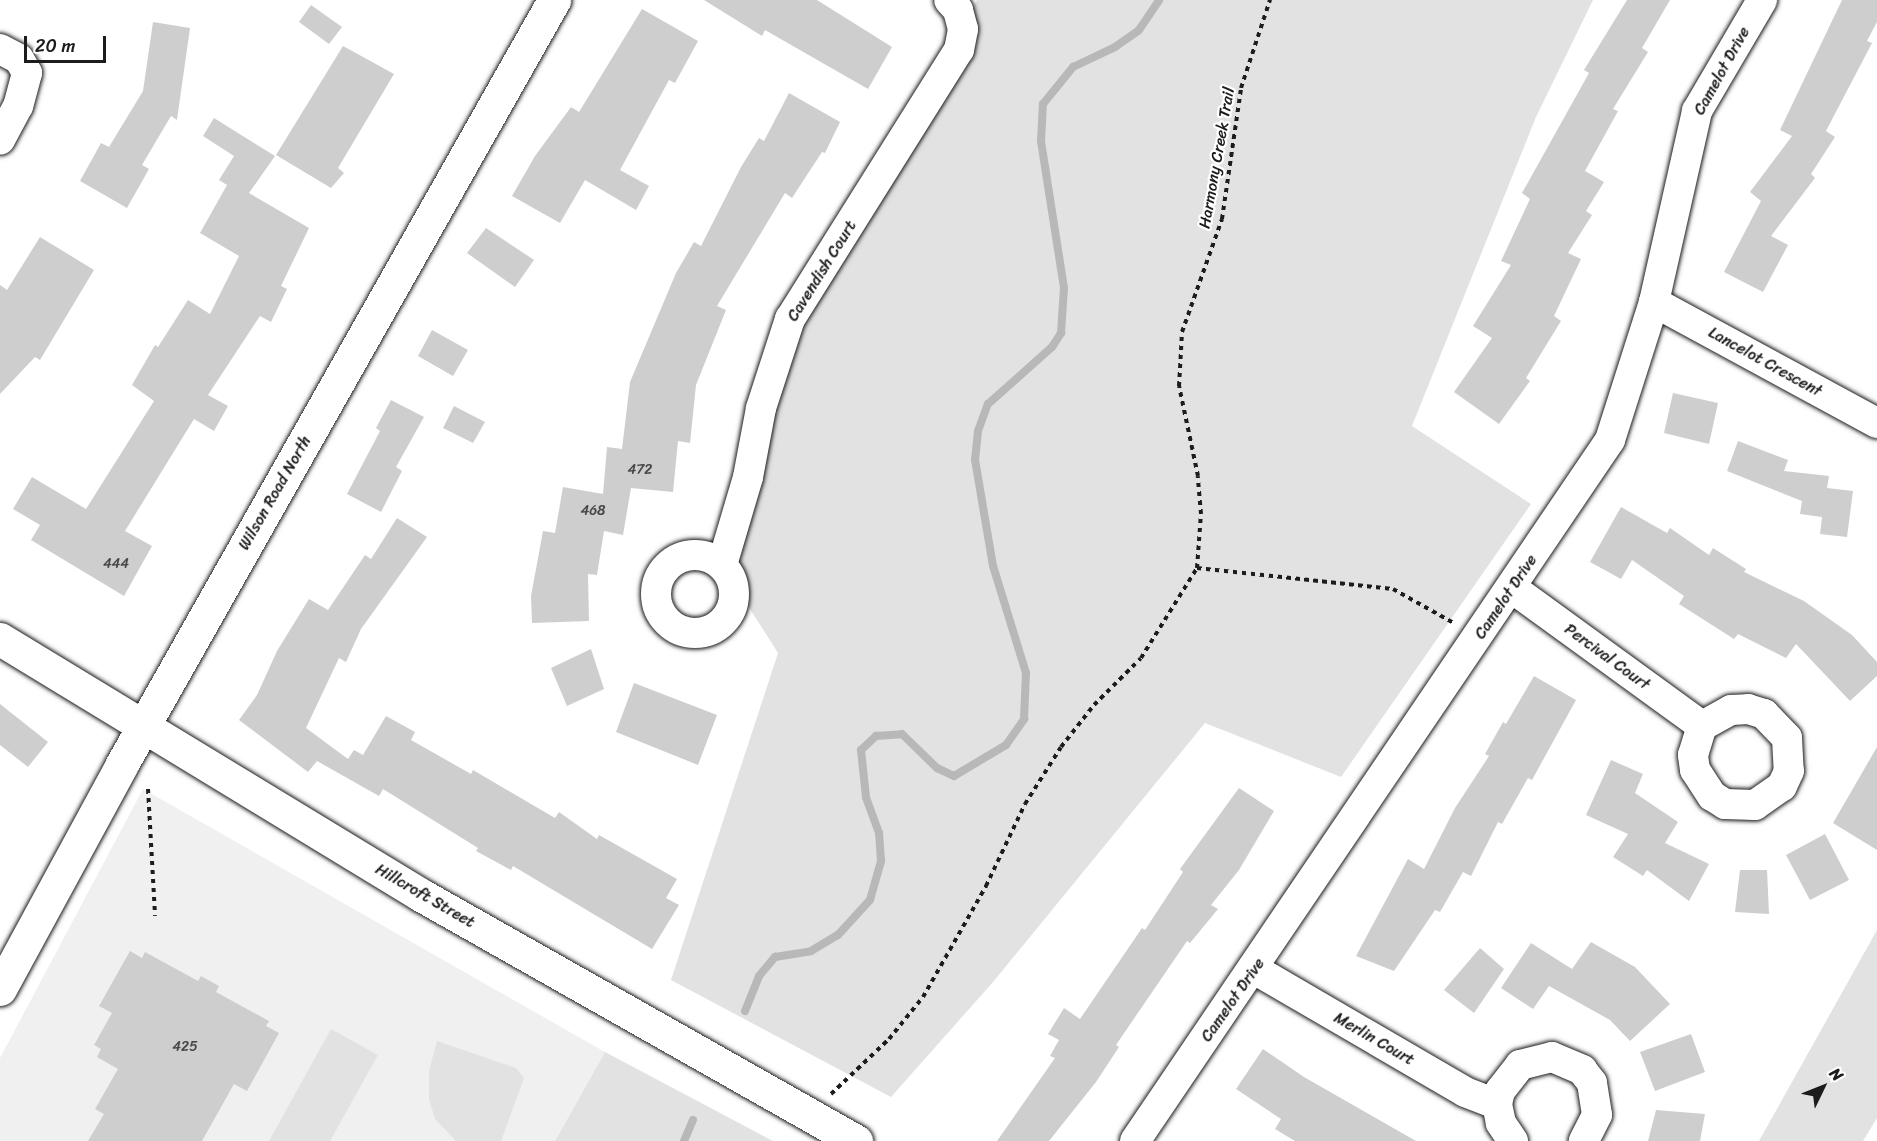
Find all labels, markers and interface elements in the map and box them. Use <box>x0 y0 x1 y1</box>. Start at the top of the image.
scale bar <box>27 24 110 62</box>
street label: Camelot Drive <box>1690 24 1754 118</box>
text: 20 m <box>35 30 75 62</box>
street label: Harmony Creek Trail <box>1195 85 1239 231</box>
street label: Cavendish Court <box>783 217 861 325</box>
street label: Lancelot Crescent <box>1704 323 1826 401</box>
street label: Wilson Road North <box>234 432 316 554</box>
house number: 472 <box>628 462 652 478</box>
house number: 468 <box>580 503 606 519</box>
street label: Camelot Drive <box>1471 551 1541 643</box>
house number: 444 <box>103 556 129 572</box>
street label: Percival Court <box>1560 619 1654 695</box>
street label: Hillcroft Street <box>372 860 478 932</box>
street label: Camelot Drive <box>1197 954 1269 1046</box>
street label: Merlin Court <box>1330 1008 1418 1070</box>
house number: 425 <box>172 1039 198 1055</box>
north arrow <box>1793 1057 1853 1117</box>
text: N <box>1822 1060 1851 1088</box>

